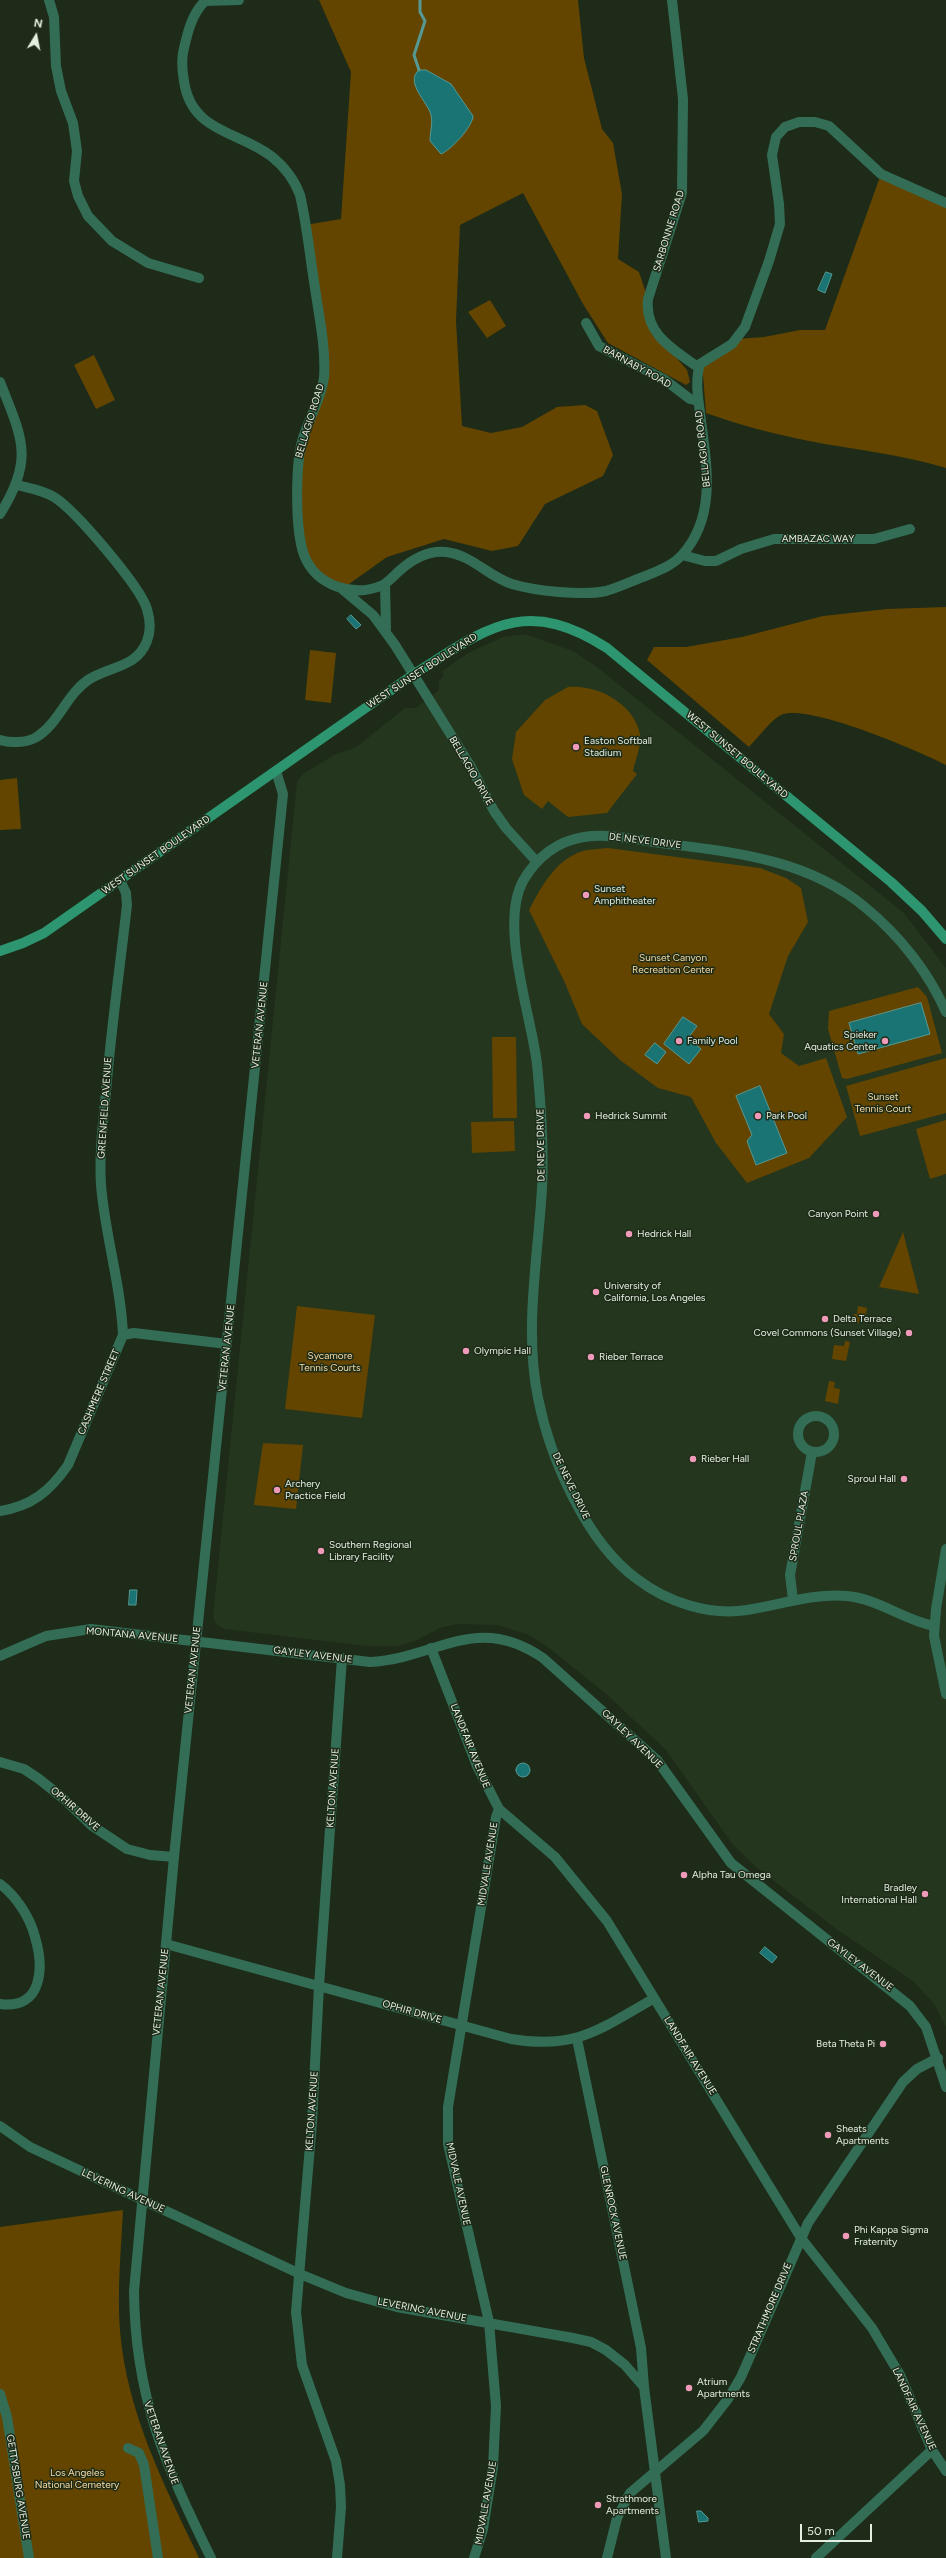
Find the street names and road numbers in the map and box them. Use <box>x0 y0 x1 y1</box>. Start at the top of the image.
street label: SARBONNE ROAD <box>651 189 687 273</box>
street label: BARNABY ROAD <box>601 343 673 391</box>
street label: BELLAGIO ROAD <box>293 382 327 460</box>
street label: BELLAGIO ROAD <box>693 410 713 488</box>
street label: AMBAZAC WAY <box>782 533 854 545</box>
street label: WEST SUNSET BOULEVARD <box>365 631 479 711</box>
street label: WEST SUNSET BOULEVARD <box>684 709 790 801</box>
street label: BELLAGIO DRIVE <box>446 734 496 808</box>
street label: WEST SUNSET BOULEVARD <box>100 813 212 897</box>
street label: DE NEVE DRIVE <box>608 831 682 851</box>
street label: VETERAN AVENUE <box>249 981 271 1069</box>
street label: GREENFIELD AVENUE <box>95 1057 115 1159</box>
street label: DE NEVE DRIVE <box>534 1108 548 1182</box>
street label: VETERAN AVENUE <box>216 1304 238 1392</box>
street label: CASHMERE STREET <box>76 1347 122 1437</box>
street label: DE NEVE DRIVE <box>550 1451 592 1521</box>
street label: SPROUL PLAZA <box>787 1490 811 1562</box>
street label: MONTANA AVENUE <box>85 1625 179 1645</box>
street label: VETERAN AVENUE <box>182 1626 204 1714</box>
street label: GAYLEY AVENUE <box>273 1644 353 1666</box>
street label: LANDFAIR AVENUE <box>448 1702 492 1790</box>
street label: GAYLEY AVENUE <box>599 1707 665 1771</box>
street label: KELTON AVENUE <box>324 1748 342 1828</box>
street label: OPHIR DRIVE <box>48 1784 102 1834</box>
street label: MIDVALE AVENUE <box>475 1821 501 1907</box>
street label: GAYLEY AVENUE <box>825 1936 895 1994</box>
street label: VETERAN AVENUE <box>150 1948 172 2036</box>
street label: OPHIR DRIVE <box>381 1998 443 2026</box>
street label: LANDFAIR AVENUE <box>661 2015 719 2097</box>
street label: KELTON AVENUE <box>303 2071 321 2151</box>
street label: MIDVALE AVENUE <box>443 2141 473 2227</box>
street label: GLENROCK AVENUE <box>597 2165 629 2261</box>
street label: LEVERING AVENUE <box>79 2166 167 2216</box>
street label: STRATHMORE DRIVE <box>745 2261 795 2355</box>
street label: LEVERING AVENUE <box>376 2295 468 2325</box>
street label: LANDFAIR AVENUE <box>890 2366 938 2452</box>
street label: VETERAN AVENUE <box>141 2400 181 2486</box>
street label: GETTYSBURG AVENUE <box>4 2434 32 2540</box>
street label: MIDVALE AVENUE <box>473 2460 499 2546</box>

